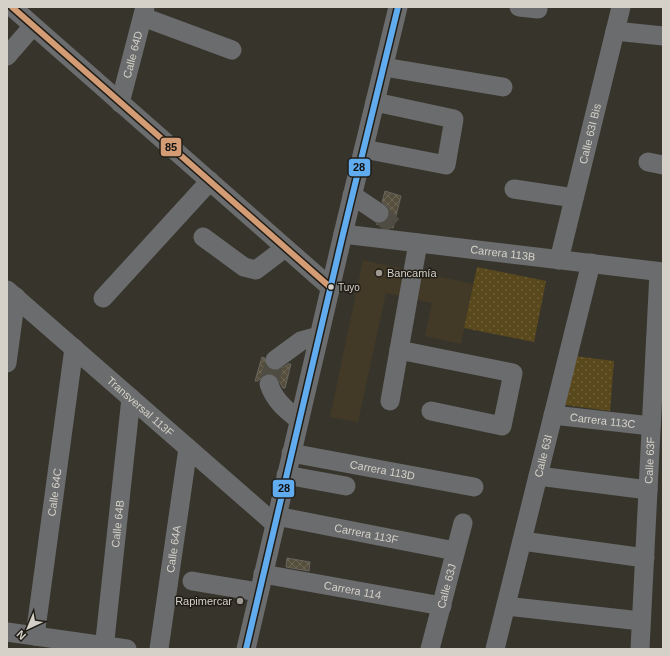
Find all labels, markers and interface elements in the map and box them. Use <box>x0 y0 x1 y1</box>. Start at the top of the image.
street label: Calle 64D <box>121 30 145 80</box>
street label: Calle 63I Bis <box>577 102 603 165</box>
line badge: 85 <box>160 137 182 157</box>
text: 85 <box>165 141 177 153</box>
line badge: 28 <box>348 158 371 177</box>
text: 28 <box>353 161 365 173</box>
street label: Carrera 113B <box>470 243 536 263</box>
place label: Bancamía <box>387 267 437 279</box>
marker: Bancamía <box>374 268 384 278</box>
marker: Tuyo <box>326 282 336 292</box>
place label: Tuyo <box>338 282 360 293</box>
street label: Transversal 113F <box>105 374 176 439</box>
street label: Carrera 113C <box>569 411 636 430</box>
street label: Calle 63I <box>532 433 554 478</box>
street label: Calle 63F <box>642 436 657 484</box>
street label: Carrera 113D <box>349 458 416 482</box>
street label: Calle 64C <box>45 467 64 517</box>
line badge: 28 <box>272 479 295 498</box>
text: 28 <box>278 482 290 494</box>
street label: Calle 64B <box>109 499 126 548</box>
street label: Carrera 113F <box>333 522 399 546</box>
street label: Calle 64A <box>164 524 183 574</box>
street label: Calle 63J <box>435 562 458 610</box>
street label: Carrera 114 <box>323 579 382 601</box>
place label: Rapimercar <box>175 595 232 607</box>
marker: Rapimercar <box>235 596 245 606</box>
north arrow <box>8 608 48 648</box>
text: N <box>14 628 28 642</box>

